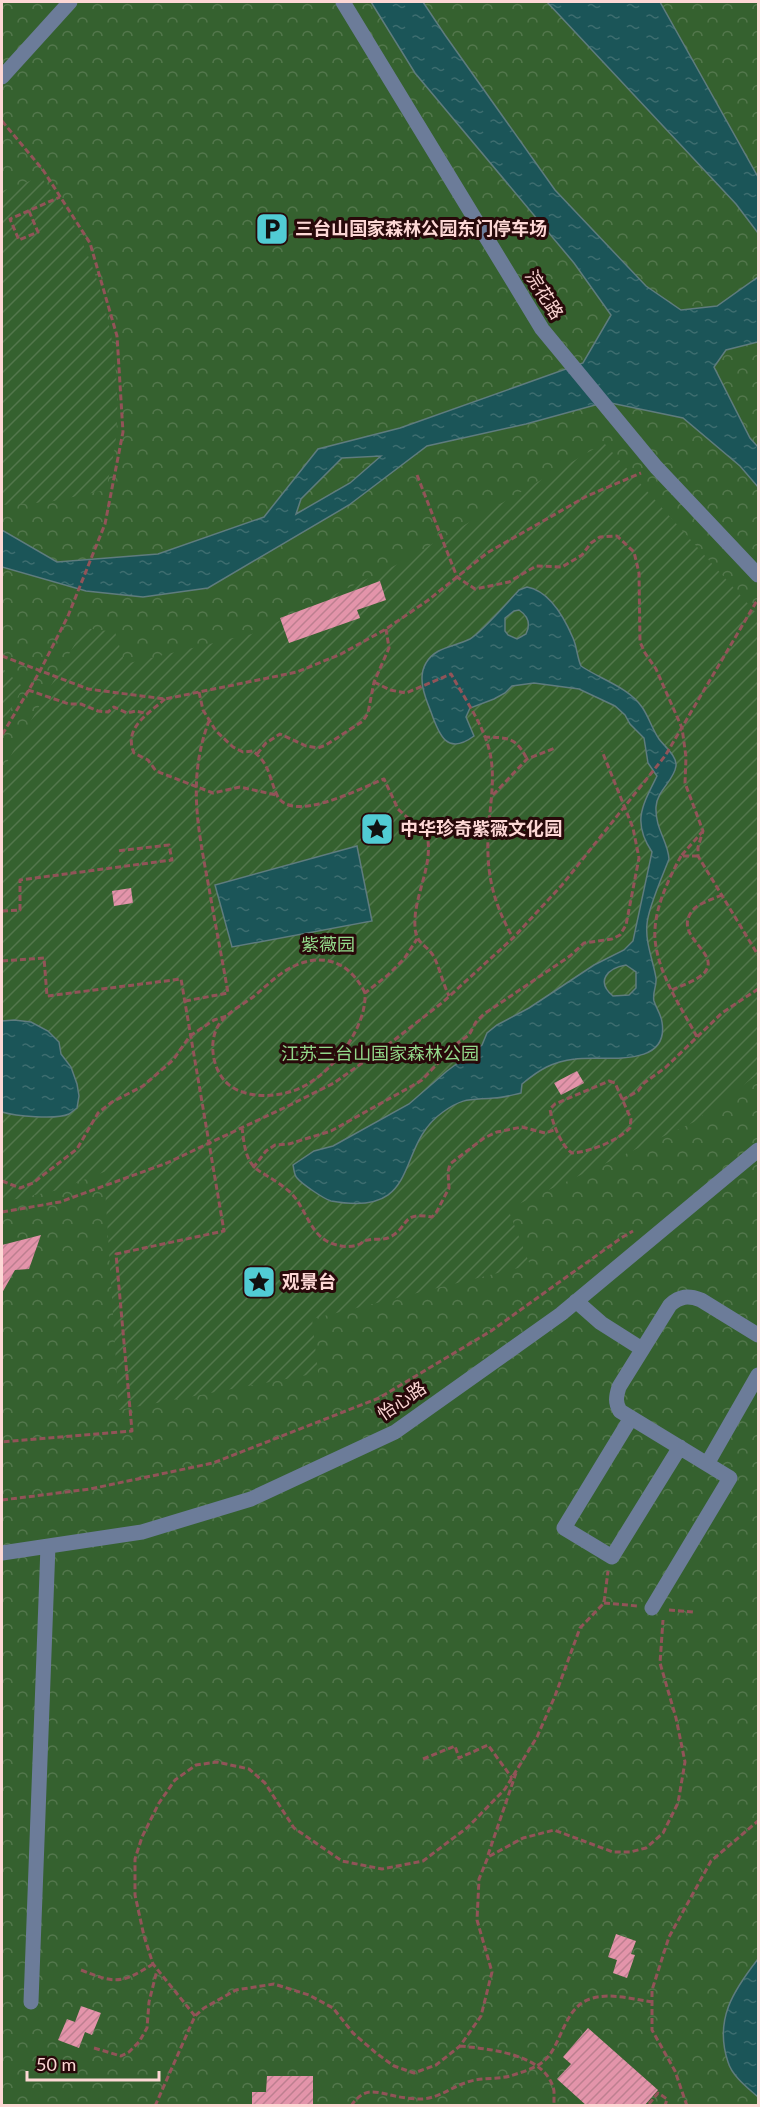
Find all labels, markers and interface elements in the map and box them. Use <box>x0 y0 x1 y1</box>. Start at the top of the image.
parking icon: 三台山国家森林公园东门停车场 <box>254 211 290 247</box>
place label: 三台山国家森林公园东门停车场 <box>295 217 547 239</box>
street label: 浣花路 <box>521 266 568 323</box>
place icon: 中华珍奇紫薇文化园 <box>359 811 395 847</box>
place label: 中华珍奇紫薇文化园 <box>400 817 562 839</box>
park label: 紫薇园 <box>301 933 355 955</box>
park label: 江苏三台山国家森林公园 <box>281 1042 479 1064</box>
place icon: 观景台 <box>241 1264 277 1300</box>
place label: 观景台 <box>282 1270 336 1292</box>
street label: 怡心路 <box>373 1376 430 1424</box>
scale bar <box>27 2044 159 2082</box>
text: 50 m <box>36 2053 76 2075</box>

